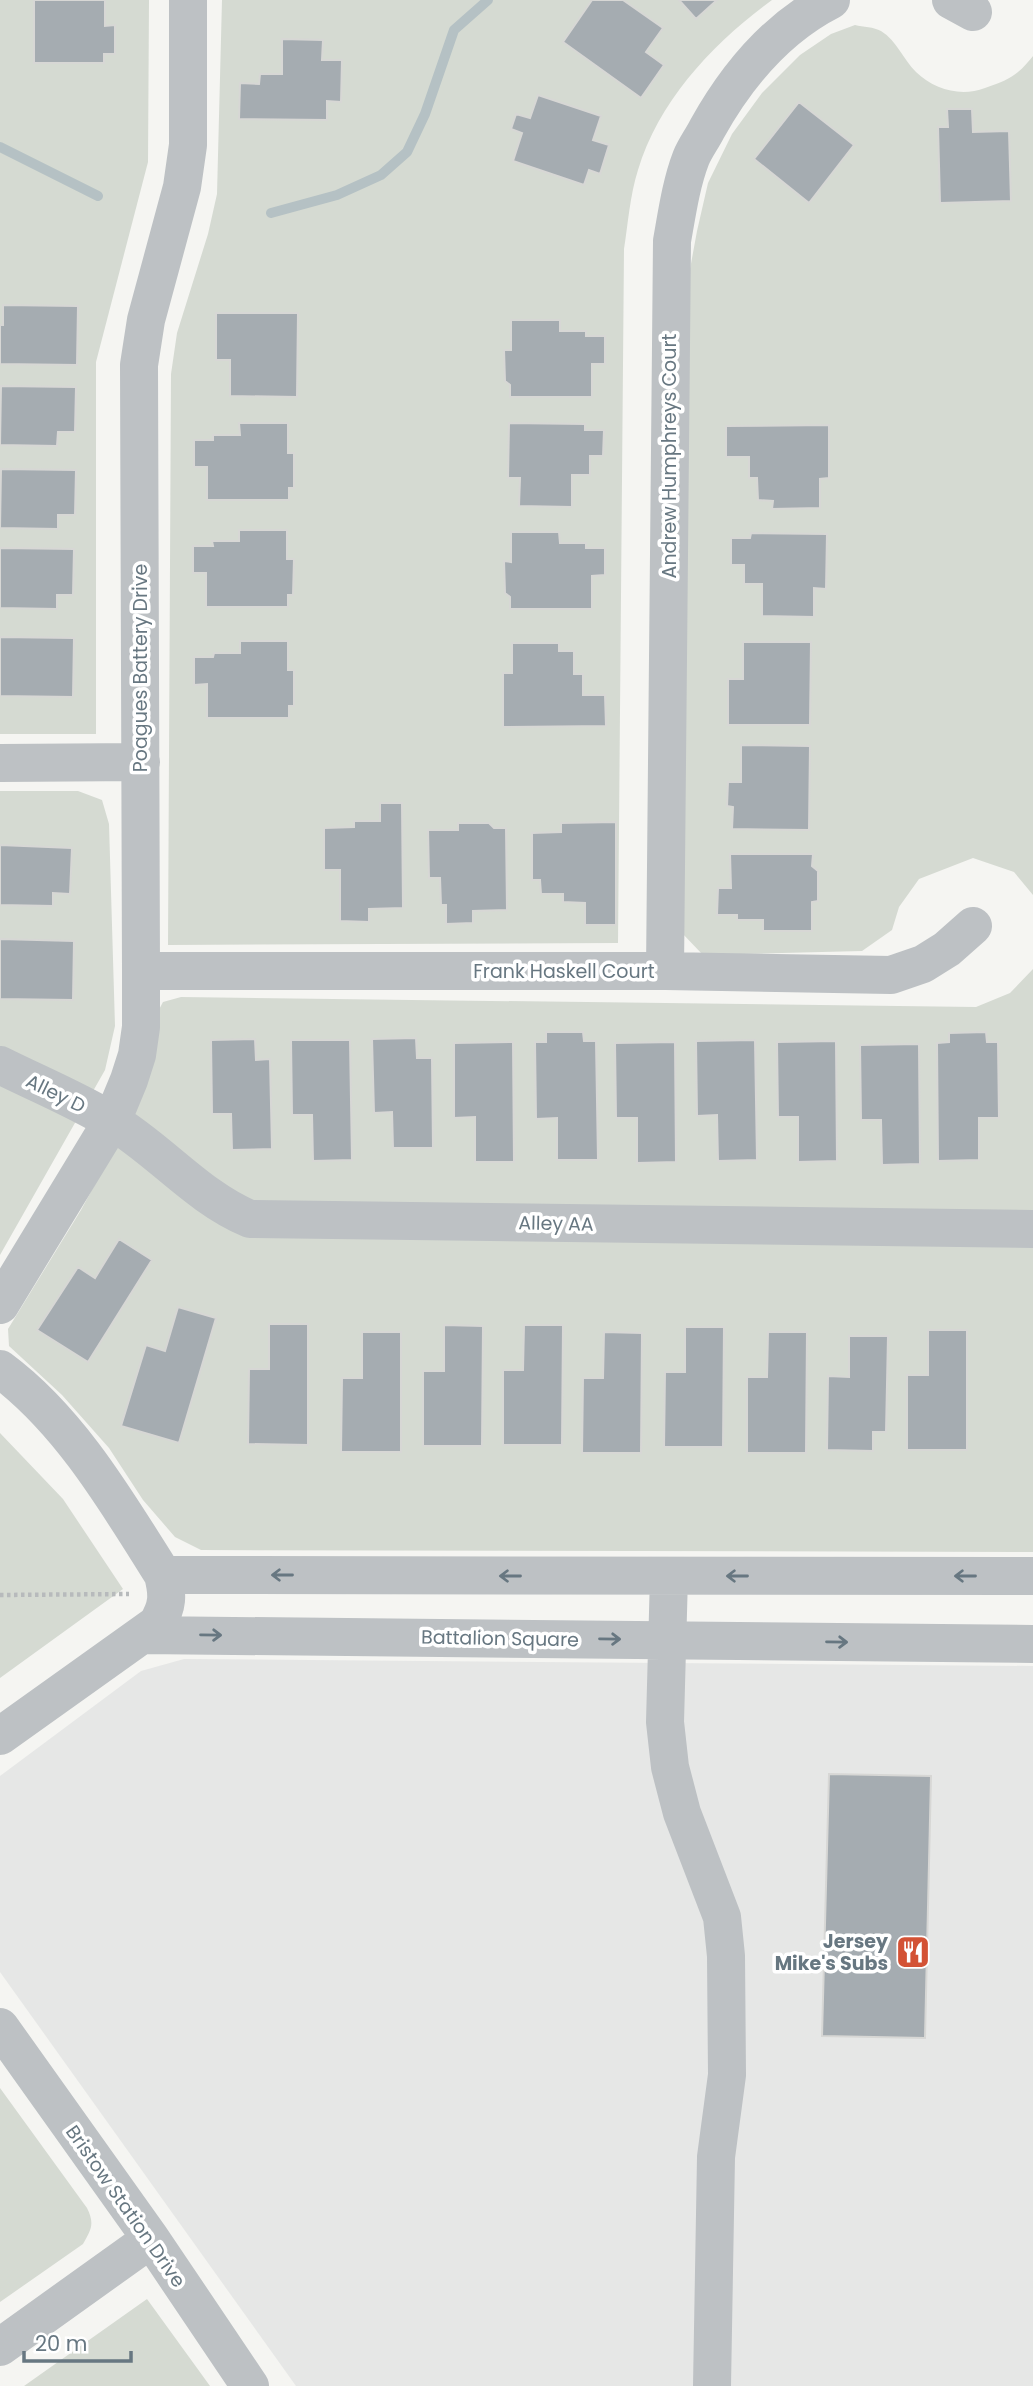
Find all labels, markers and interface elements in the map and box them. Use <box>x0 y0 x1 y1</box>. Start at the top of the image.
street label: Andrew Humphreys Court <box>656 334 683 578</box>
street label: Poagues Battery Drive <box>127 564 154 772</box>
street label: Frank Haskell Court <box>473 958 655 985</box>
street label: Alley D <box>21 1067 90 1119</box>
street label: Alley AA <box>518 1209 594 1238</box>
one-way arrow <box>271 1568 294 1582</box>
one-way arrow <box>499 1569 522 1583</box>
one-way arrow <box>726 1569 749 1583</box>
one-way arrow <box>954 1569 977 1583</box>
street label: Battalion Square <box>421 1624 579 1653</box>
one-way arrow <box>199 1628 222 1642</box>
one-way arrow <box>598 1633 621 1646</box>
one-way arrow <box>826 1635 849 1649</box>
place label: Jersey Mike's Subs <box>775 1928 889 1977</box>
restaurant icon: Jersey Mike's Subs <box>894 1933 932 1971</box>
street label: Bristow Station Drive <box>59 2120 192 2293</box>
scale bar <box>24 2320 131 2364</box>
text: 20 m <box>35 2329 88 2358</box>

